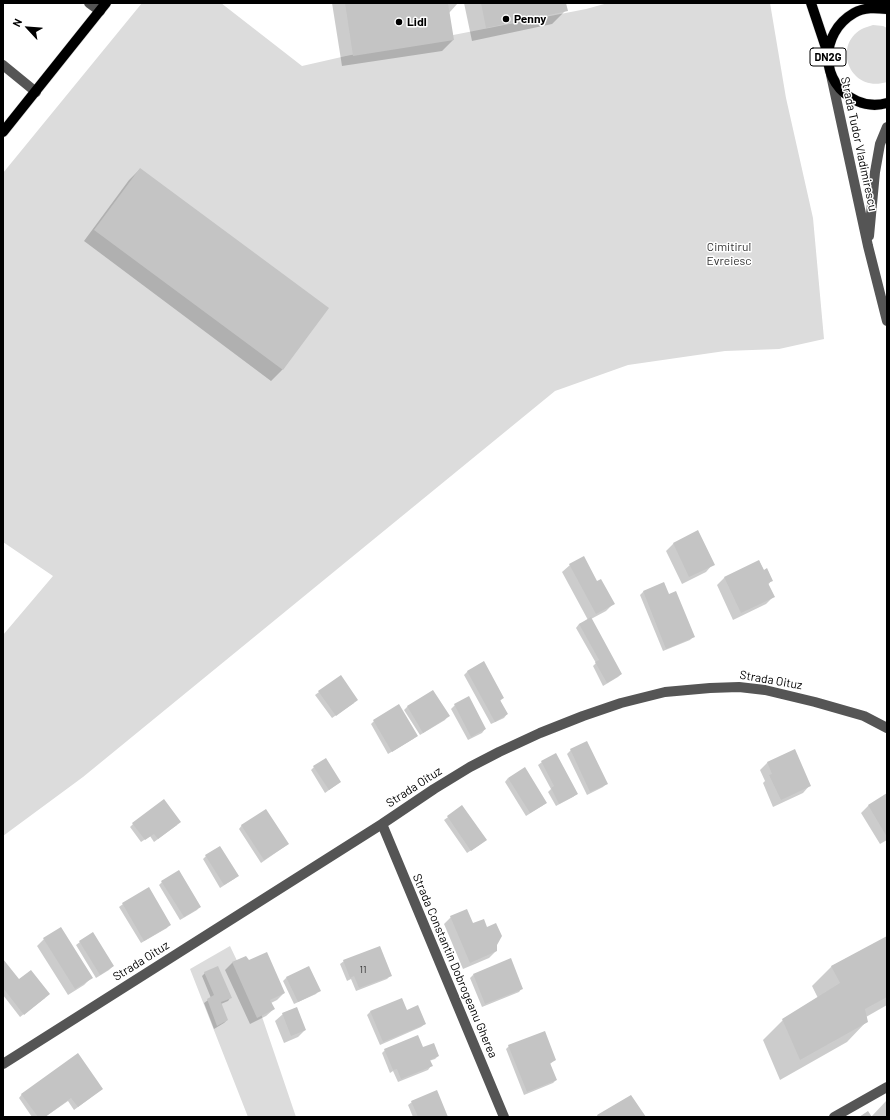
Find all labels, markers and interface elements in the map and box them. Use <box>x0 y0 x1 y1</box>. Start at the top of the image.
north arrow <box>8 8 48 48</box>
place label: Penny <box>514 12 546 26</box>
marker: Penny <box>501 14 511 24</box>
place label: Lidl <box>407 15 427 29</box>
text: N <box>9 16 24 29</box>
marker: Lidl <box>394 17 404 27</box>
road number: DN2G <box>810 48 846 66</box>
street label: Strada Tudor Vladimirescu <box>838 75 880 213</box>
park label: Cimitirul Evreiesc <box>706 240 752 268</box>
street label: Strada Oituz <box>738 667 804 693</box>
street label: Strada Oituz <box>383 764 445 810</box>
street label: Strada Constantin Dobrogeanu Gherea <box>410 872 500 1060</box>
street label: Strada Oituz <box>110 938 172 984</box>
house number: 11 <box>359 964 367 976</box>

